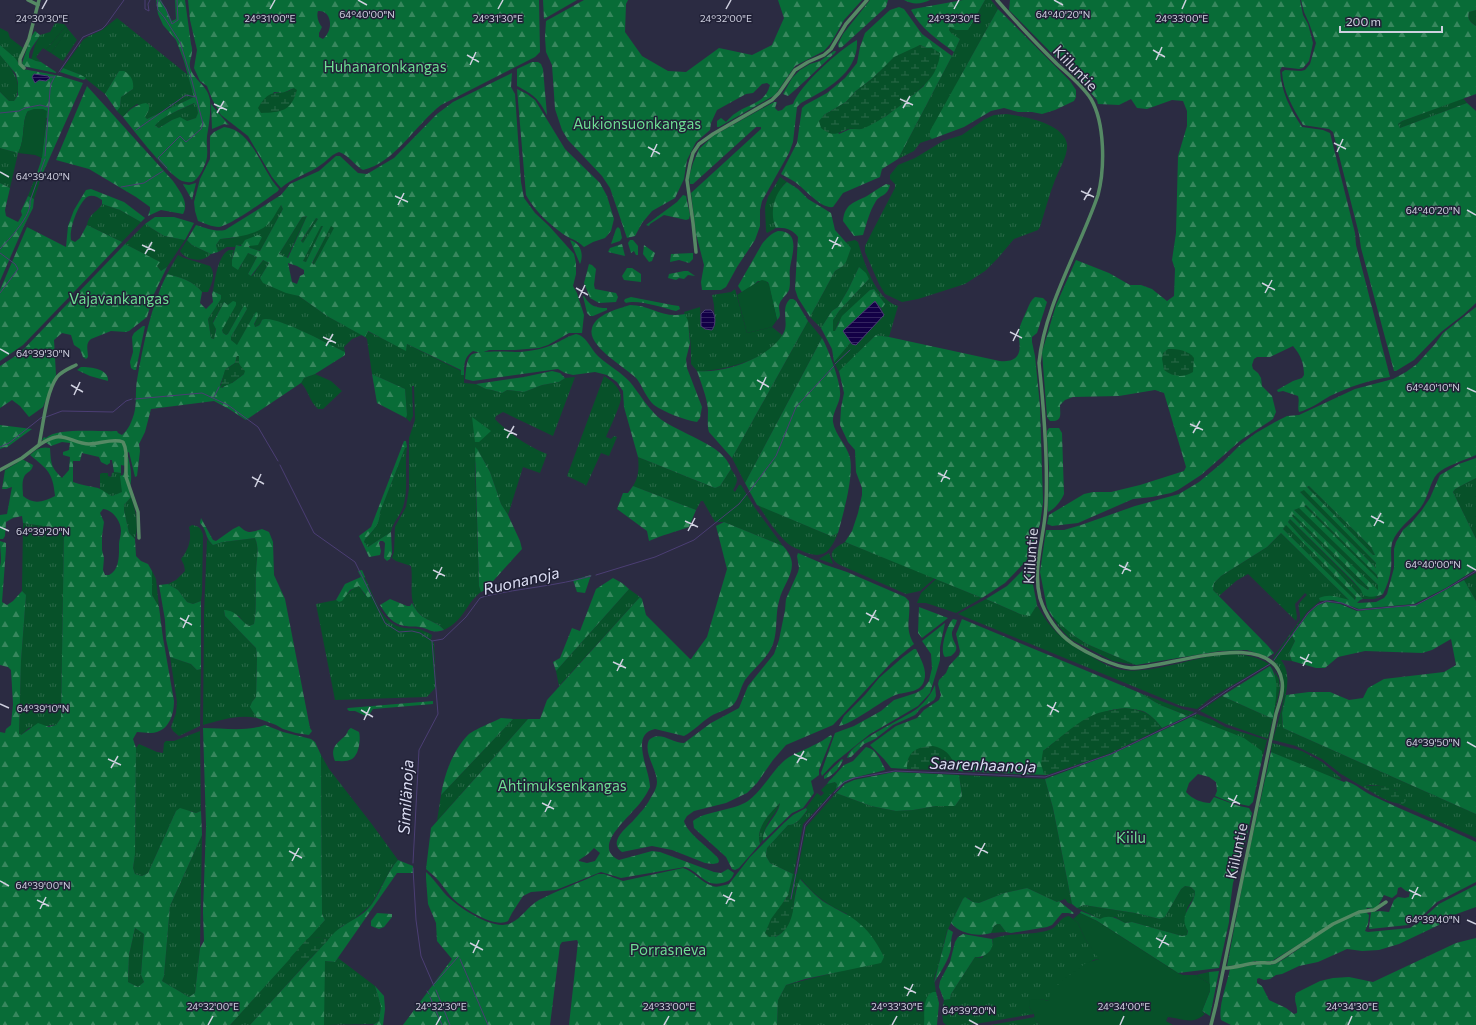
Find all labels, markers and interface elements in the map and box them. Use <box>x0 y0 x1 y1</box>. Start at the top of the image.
text: 64°40'00"N <box>339 8 395 20</box>
text: 64°40'20"N <box>1036 8 1090 20</box>
scale bar <box>1340 8 1442 34</box>
text: 24°30'30"E <box>16 12 68 24</box>
text: 24°31'00"E <box>245 12 295 24</box>
text: 24°31'30"E <box>473 12 523 24</box>
text: 24°32'00"E <box>700 12 752 24</box>
text: 24°32'30"E <box>928 12 980 24</box>
text: 24°33'00"E <box>1156 12 1208 24</box>
text: 200 m <box>1346 14 1381 28</box>
street label: Kiiluntie <box>1050 41 1102 95</box>
park label: Huhanaronkangas <box>323 57 447 75</box>
park label: Aukionsuonkangas <box>573 114 701 132</box>
text: 64°39'40"N <box>16 170 70 182</box>
text: 64°40'20"N <box>1406 204 1460 216</box>
park label: Vajavankangas <box>69 289 169 307</box>
text: 64°39'30"N <box>16 347 70 359</box>
text: 64°40'10"N <box>1406 381 1460 393</box>
text: 64°39'20"N <box>16 525 70 537</box>
street label: Kiiluntie <box>1019 527 1041 585</box>
text: 64°40'00"N <box>1405 558 1461 570</box>
water label: Ruonanoja <box>481 562 561 598</box>
text: 64°39'10"N <box>17 702 69 714</box>
text: 64°39'50"N <box>1406 736 1460 748</box>
water label: Saarenhaanoja <box>929 753 1037 775</box>
water label: Similänoja <box>394 759 416 835</box>
park label: Ahtimuksenkangas <box>497 776 627 794</box>
street label: Kiiluntie <box>1221 821 1251 880</box>
park label: Kiilu <box>1116 828 1146 846</box>
text: 64°39'00"N <box>16 879 70 891</box>
text: 64°39'40"N <box>1406 913 1460 925</box>
park label: Porrasneva <box>630 940 706 958</box>
text: 24°32'00"E <box>187 1000 239 1012</box>
text: 24°32'30"E <box>415 1000 467 1012</box>
text: 24°33'00"E <box>643 1000 695 1012</box>
text: 24°33'30"E <box>871 1000 923 1012</box>
text: 24°34'00"E <box>1098 1000 1150 1012</box>
text: 24°34'30"E <box>1326 1000 1378 1012</box>
text: 64°39'20"N <box>942 1004 996 1016</box>

